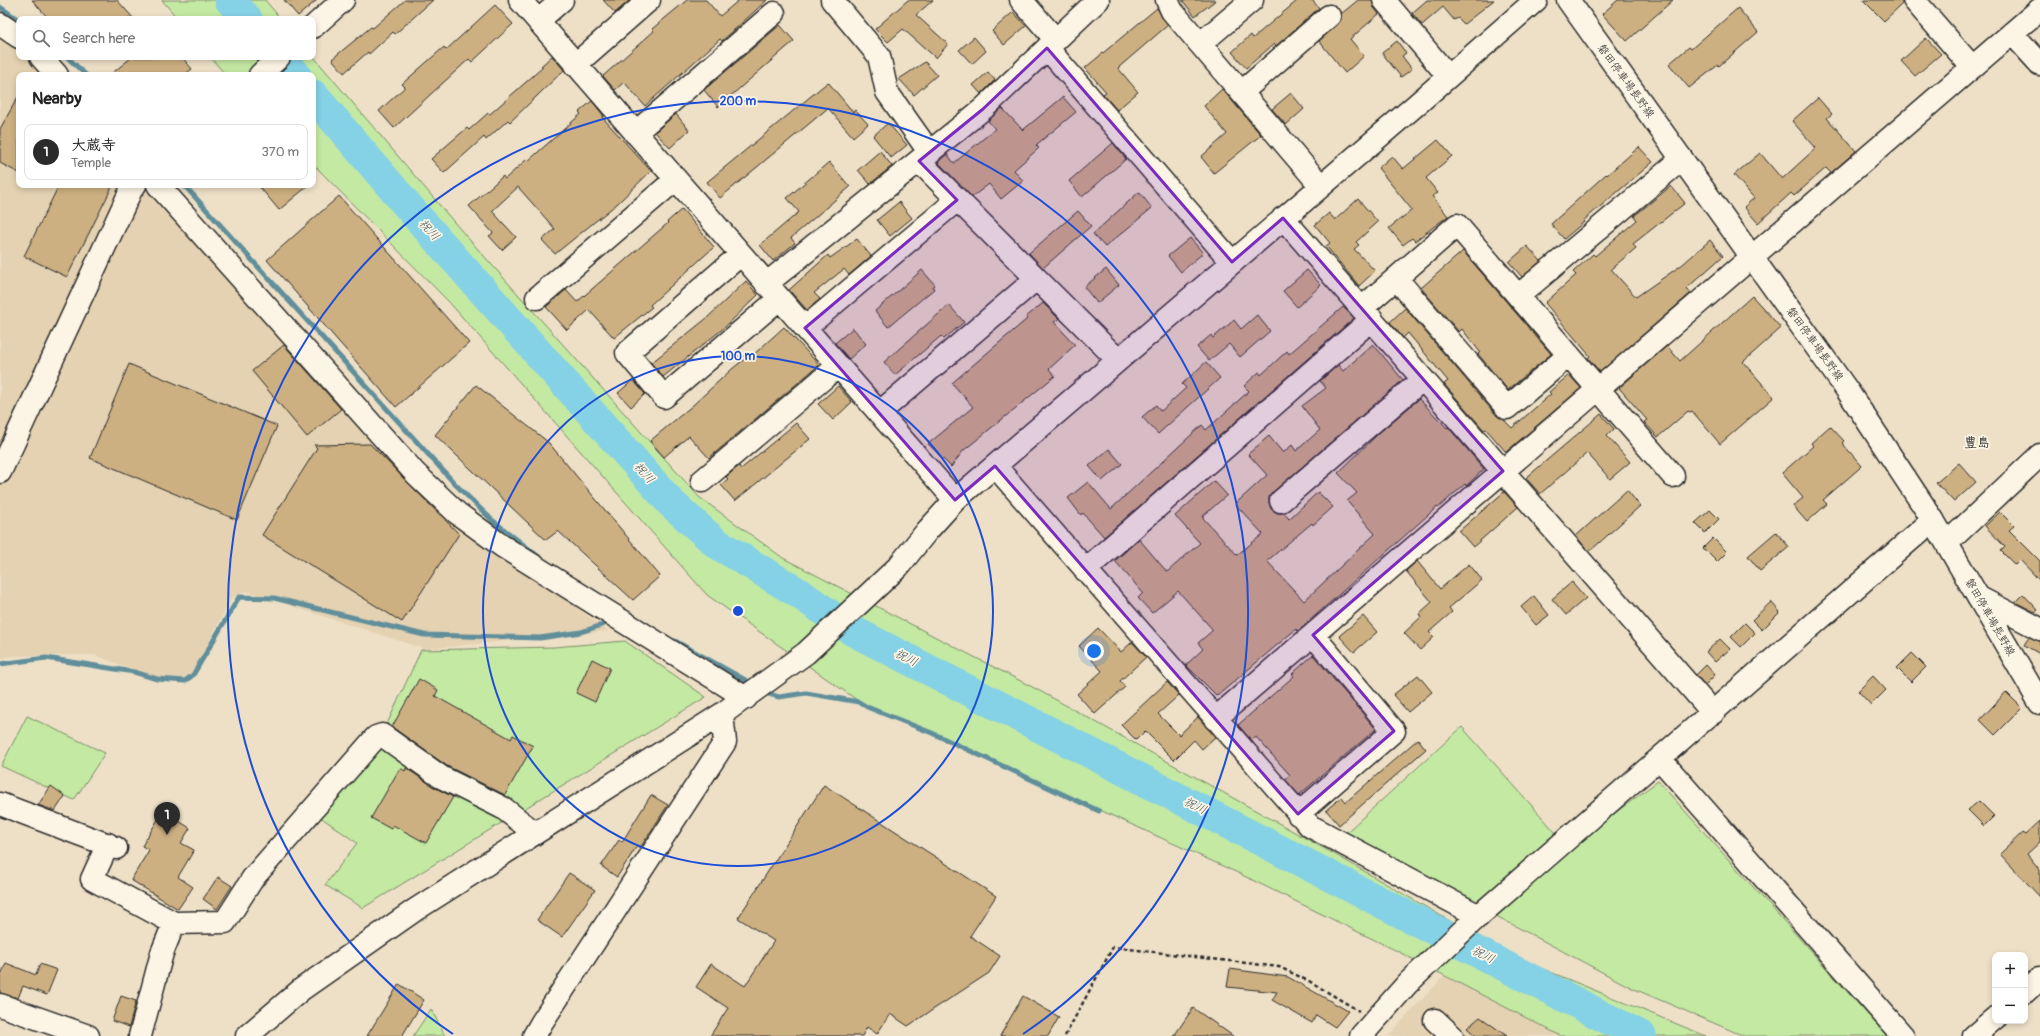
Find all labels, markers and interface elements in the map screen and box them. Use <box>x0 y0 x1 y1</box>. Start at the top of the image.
search box <box>16 16 316 60</box>
icon: search <box>30 27 52 49</box>
text: Search here <box>62 29 135 48</box>
street label: 磐田停車場長野線 <box>1595 42 1657 120</box>
text: Nearby <box>32 88 81 109</box>
text: 200 m <box>720 94 757 109</box>
text: 大蔵寺 <box>71 136 116 155</box>
text: 1 <box>43 144 49 160</box>
text: 370 m <box>262 144 299 160</box>
text: Temple <box>71 155 111 171</box>
water label: 祝川 <box>415 216 443 244</box>
street label: 磐田停車場長野線 <box>1784 305 1846 383</box>
text: 100 m <box>721 349 756 364</box>
district label: 豊島 <box>1964 435 1990 451</box>
water label: 祝川 <box>630 459 658 487</box>
street label: 磐田停車場長野線 <box>1962 576 2018 658</box>
centre of rings <box>731 604 745 618</box>
your location <box>1084 641 1104 661</box>
water label: 祝川 <box>892 646 920 670</box>
water label: 祝川 <box>1181 794 1209 818</box>
pin: 1 <box>154 802 180 835</box>
water label: 祝川 <box>1469 943 1497 967</box>
map controls <box>1992 952 2028 1024</box>
button: + <box>1992 952 2028 988</box>
button: − <box>1992 988 2028 1024</box>

